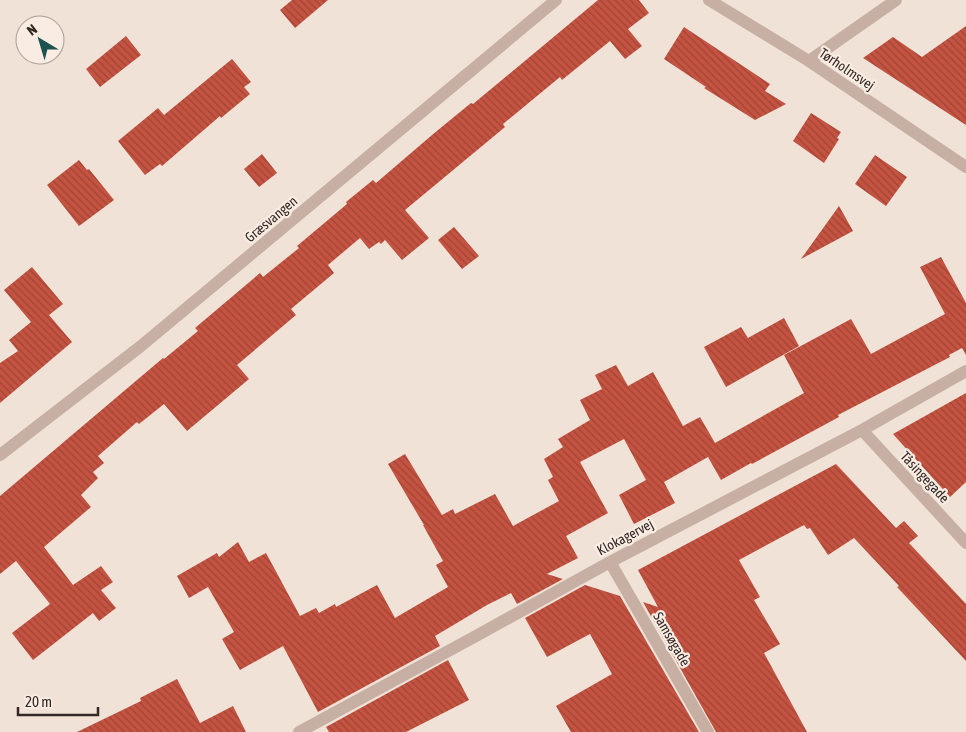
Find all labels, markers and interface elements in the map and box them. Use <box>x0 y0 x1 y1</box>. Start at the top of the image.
north arrow <box>15 15 65 65</box>
text: N <box>24 21 40 39</box>
street label: Tørholmsvej <box>816 45 878 93</box>
street label: Græsvangen <box>242 193 300 245</box>
street label: Tåsingegade <box>897 448 953 506</box>
street label: Klokagervej <box>594 516 656 558</box>
street label: Samsøgade <box>650 609 694 669</box>
scale bar <box>18 684 98 716</box>
text: 20 m <box>25 693 52 710</box>

